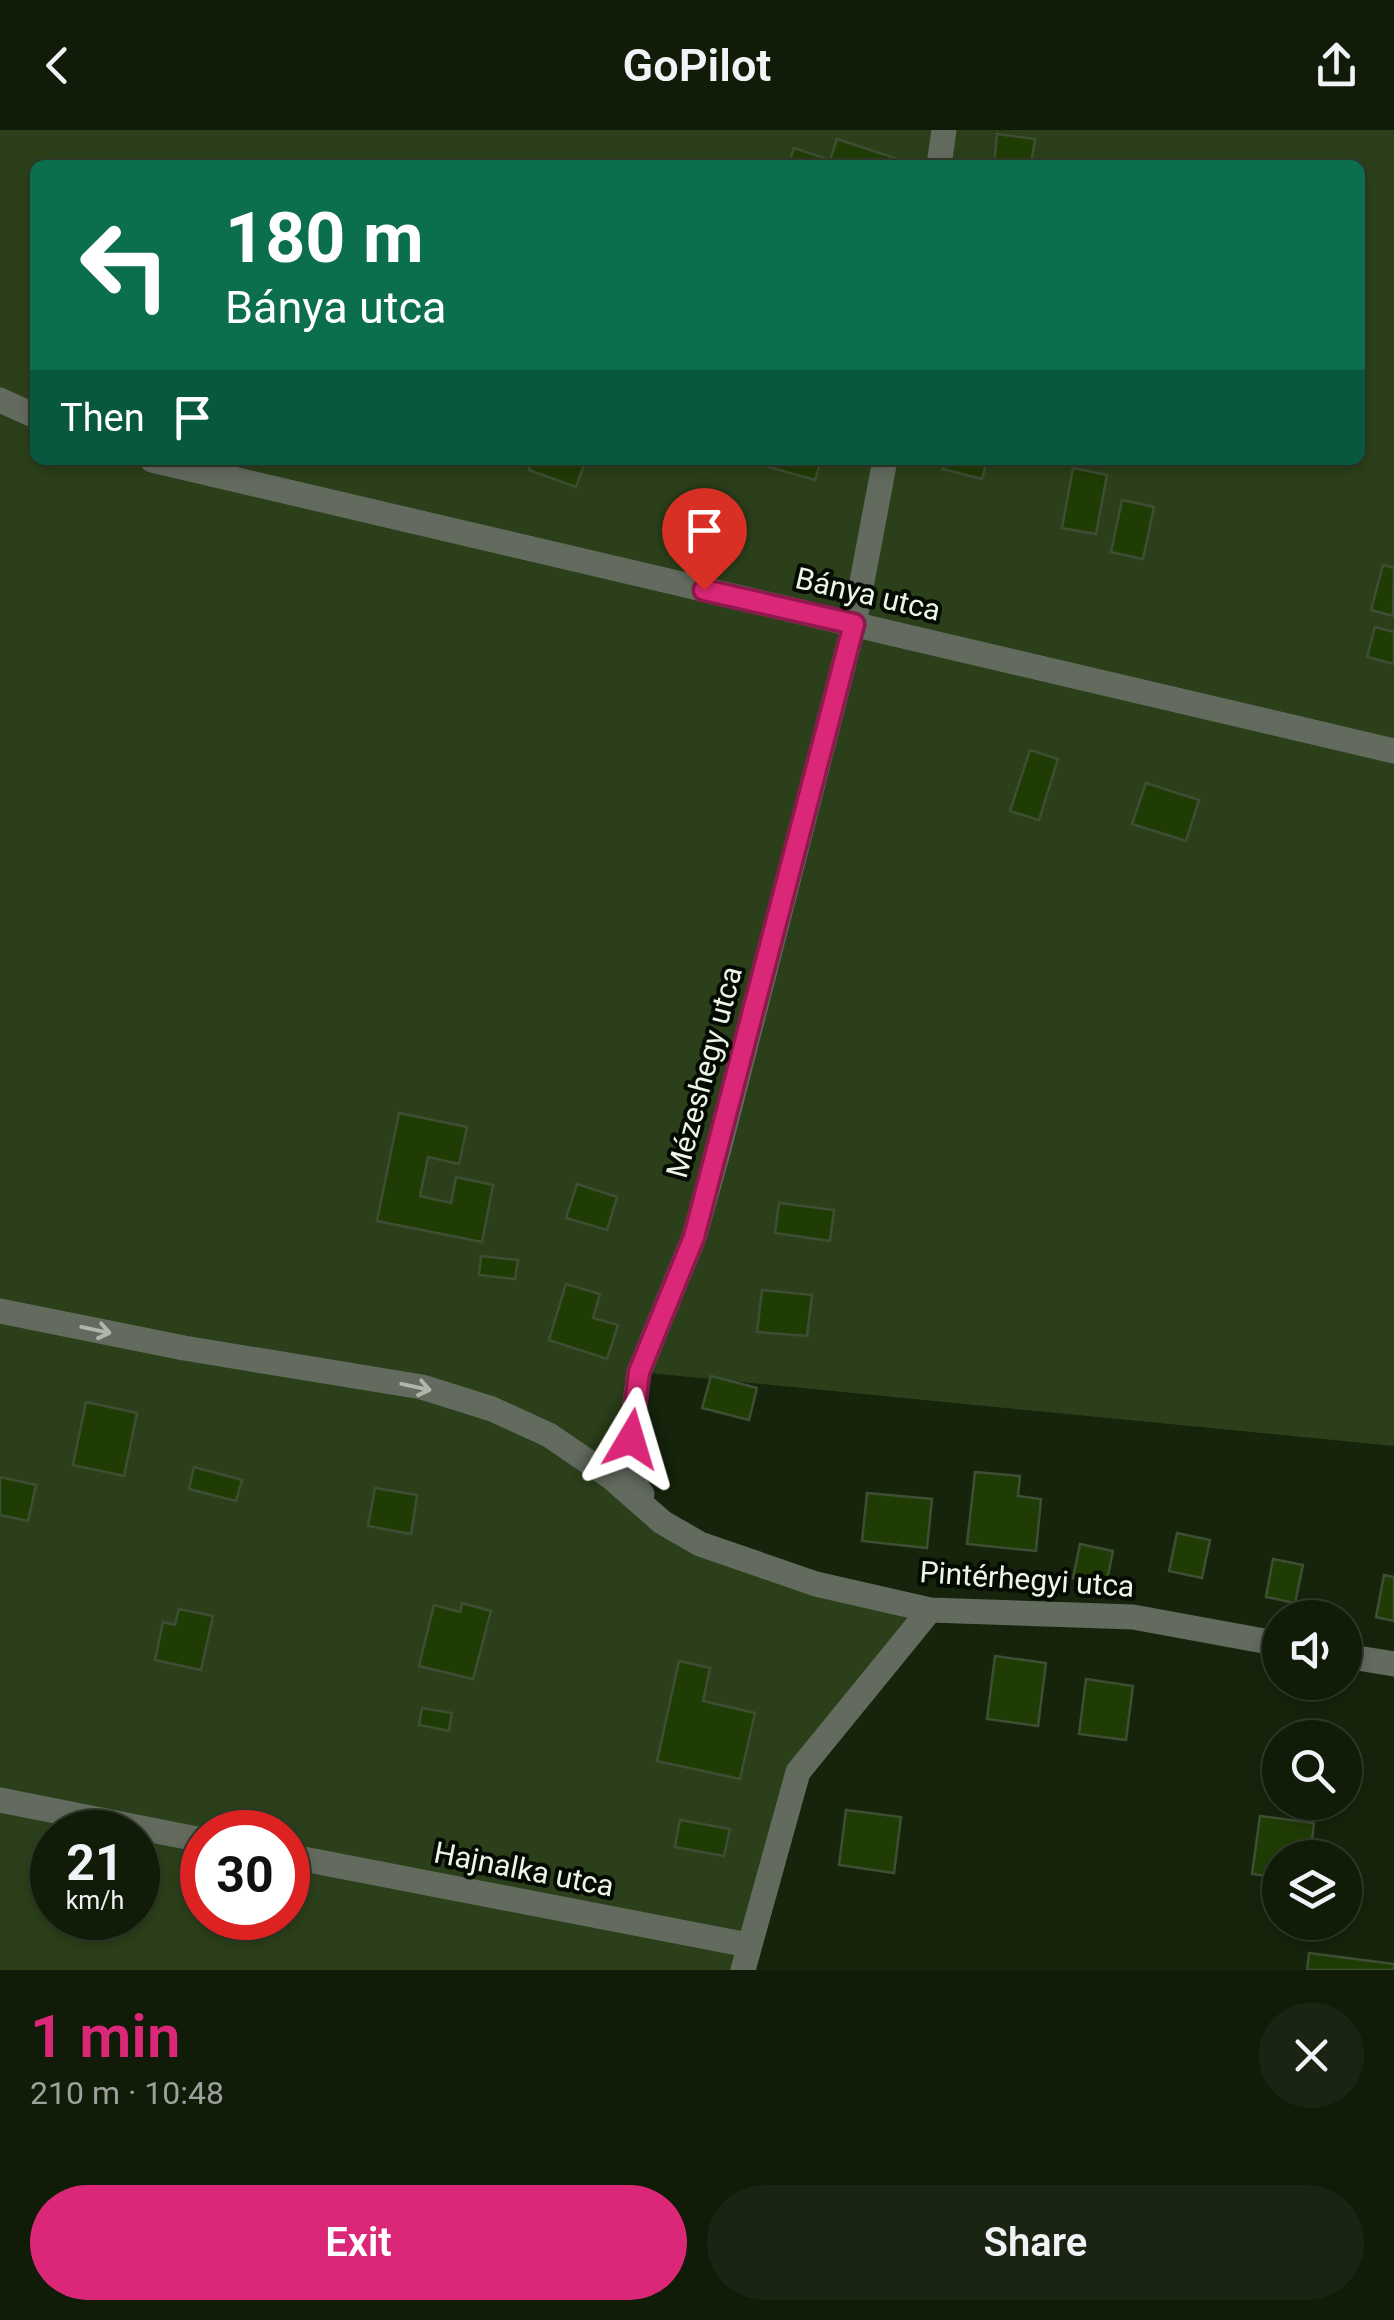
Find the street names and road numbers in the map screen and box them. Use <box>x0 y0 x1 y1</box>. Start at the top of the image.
street label: Bánya utca <box>792 560 944 628</box>
street label: Mézeshegy utca <box>659 962 749 1182</box>
street label: Pintérhegyi utca <box>918 1554 1136 1604</box>
street label: Hajnalka utca <box>431 1834 617 1904</box>

